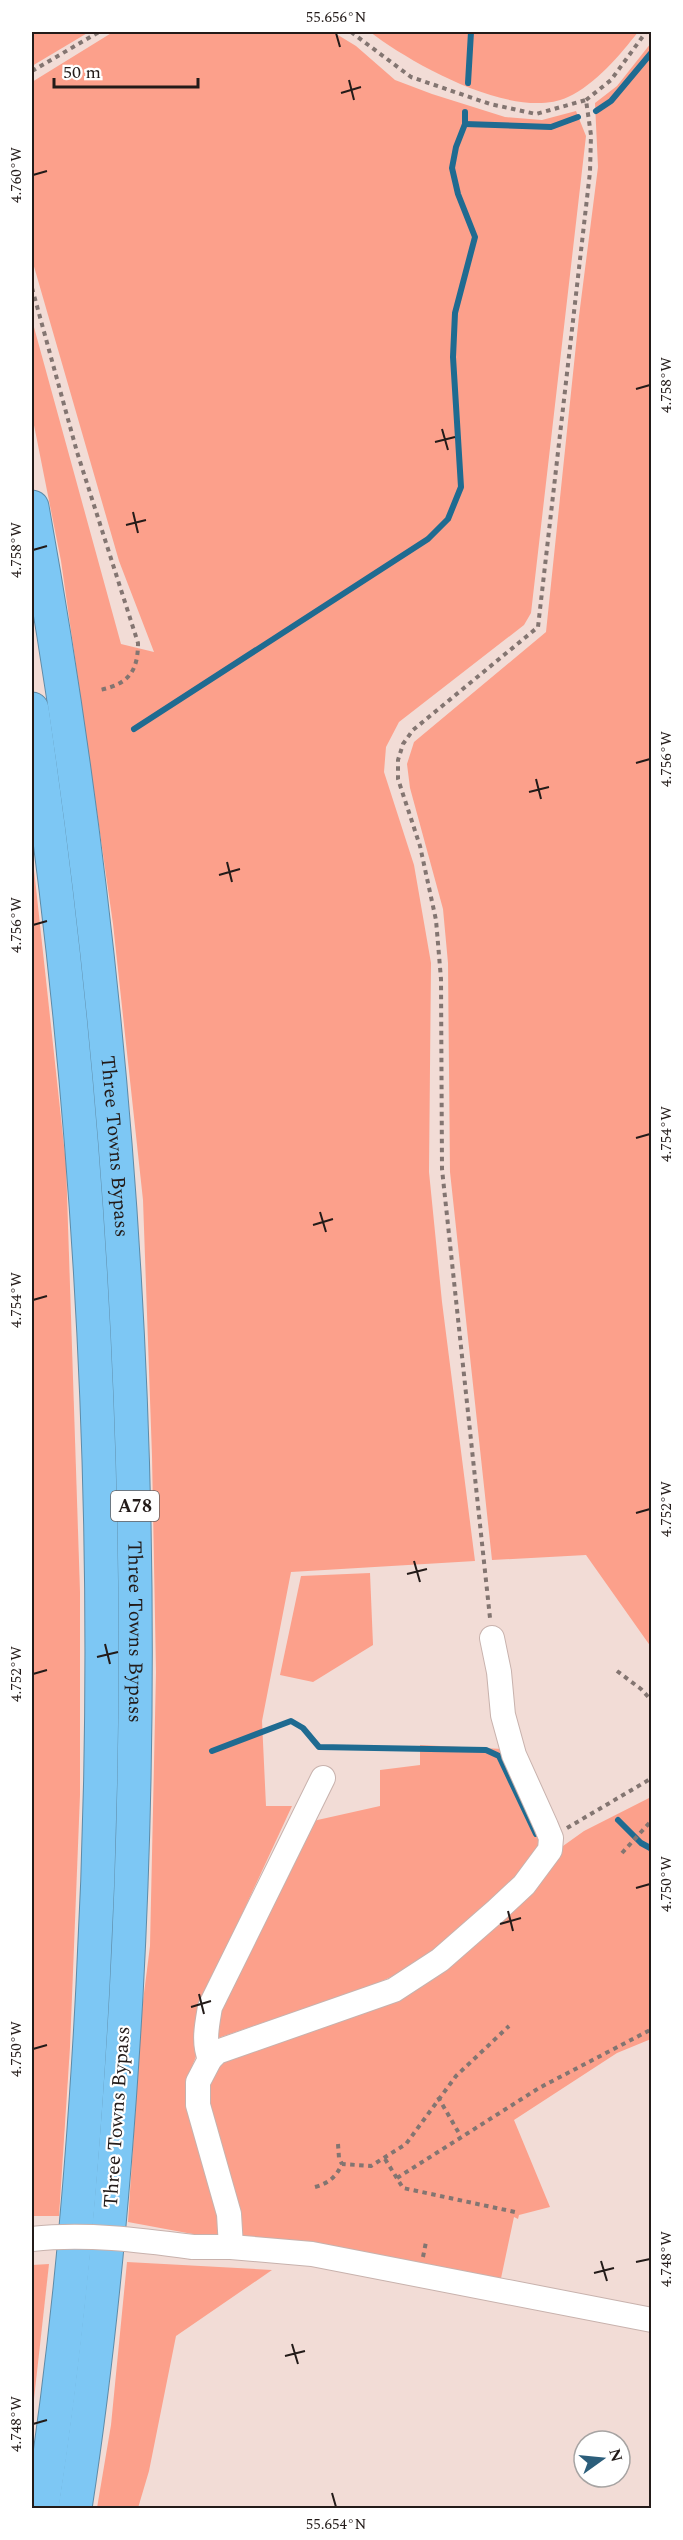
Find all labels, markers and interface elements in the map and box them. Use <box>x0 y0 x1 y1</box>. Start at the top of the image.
text: 55.656°N <box>306 6 366 29</box>
scale bar <box>54 51 198 89</box>
text: 50 m <box>63 59 101 86</box>
text: 4.760°W <box>5 147 28 203</box>
text: 4.758°W <box>655 357 678 413</box>
text: 4.758°W <box>5 522 28 578</box>
text: 4.756°W <box>655 731 678 787</box>
text: 4.756°W <box>5 897 28 953</box>
street label: Three Towns Bypass <box>92 1054 137 1238</box>
text: 4.754°W <box>655 1106 678 1162</box>
text: 4.754°W <box>5 1272 28 1328</box>
text: 4.752°W <box>655 1481 678 1537</box>
road number: A78 <box>111 1491 159 1521</box>
street label: Three Towns Bypass <box>119 1540 150 1723</box>
text: 4.752°W <box>5 1646 28 1702</box>
text: 4.750°W <box>655 1856 678 1912</box>
text: 4.750°W <box>5 2021 28 2077</box>
street label: Three Towns Bypass <box>96 2025 138 2209</box>
text: 4.748°W <box>655 2231 678 2287</box>
text: 4.748°W <box>5 2396 28 2452</box>
north arrow <box>572 2429 632 2489</box>
text: N <box>602 2446 629 2465</box>
text: 55.654°N <box>306 2513 366 2536</box>

